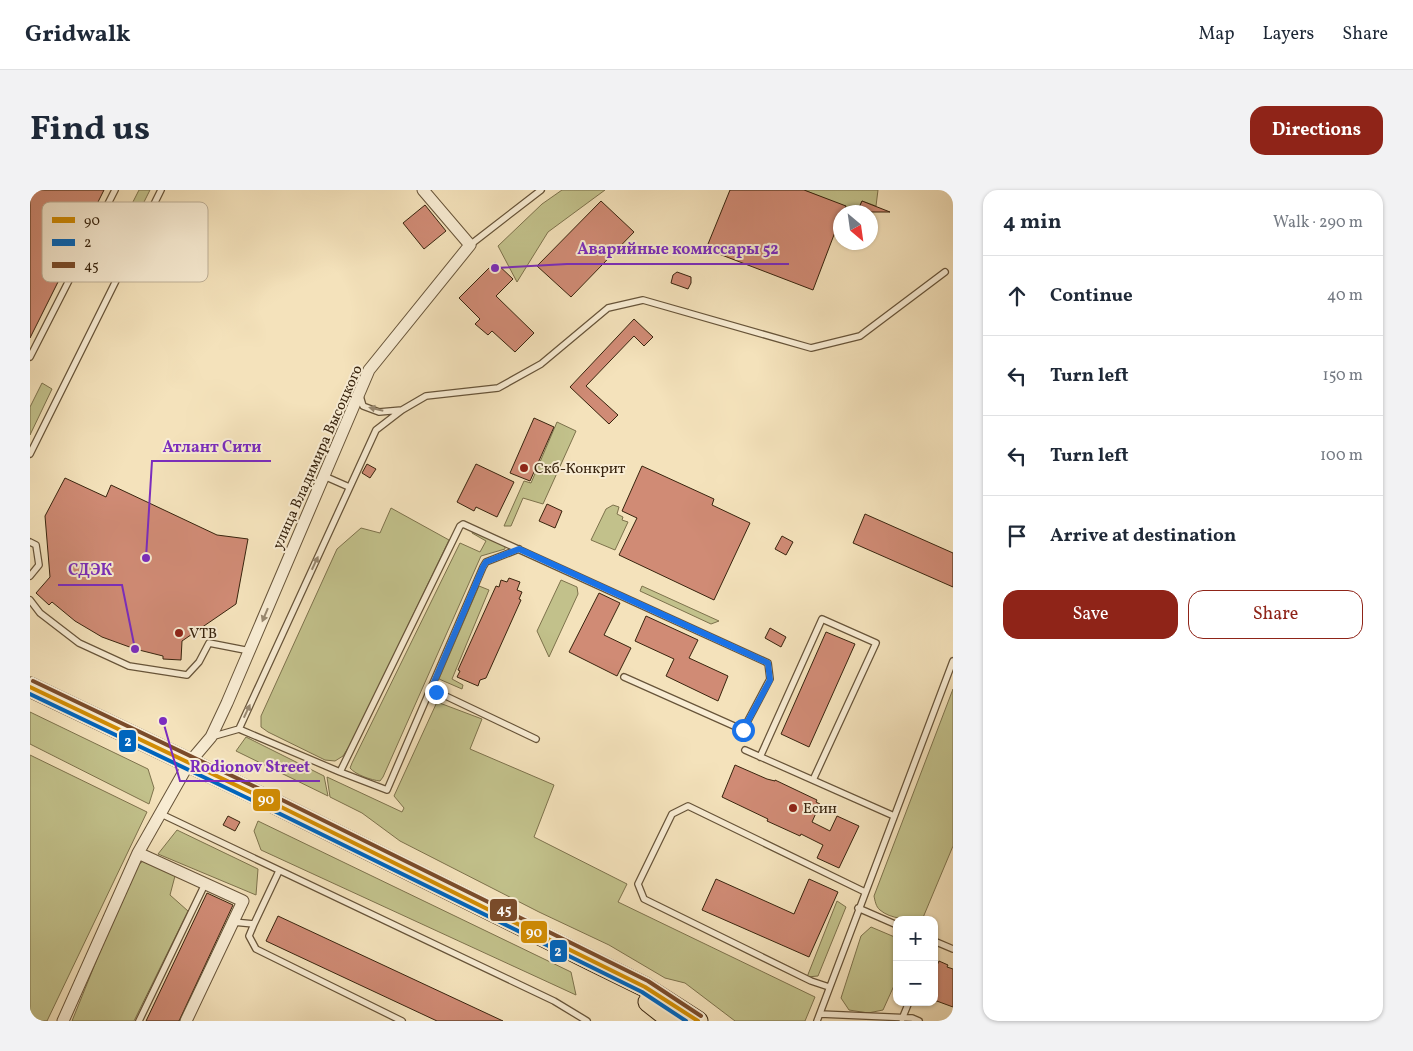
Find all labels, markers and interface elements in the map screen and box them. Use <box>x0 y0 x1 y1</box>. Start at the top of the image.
text: Gridwalk <box>25 18 131 52</box>
text: Map <box>1198 22 1234 47</box>
text: Layers <box>1262 22 1314 47</box>
text: Share <box>1342 22 1388 47</box>
text: Find us <box>30 106 150 154</box>
button: Directions <box>1250 106 1383 155</box>
legend <box>42 202 208 282</box>
north arrow <box>833 205 878 250</box>
text: 4 min <box>1003 208 1062 237</box>
text: 90 <box>84 212 100 231</box>
text: Walk · 290 m <box>1273 212 1363 234</box>
callout: Аварийные комиссары 52 <box>567 233 789 264</box>
text: 2 <box>84 234 92 253</box>
text: Аварийные комиссары 52 <box>577 239 779 261</box>
text: 45 <box>84 257 99 276</box>
icon: ahead <box>1003 282 1031 310</box>
text: Continue <box>1050 283 1133 309</box>
text: 40 m <box>1327 285 1363 307</box>
street label: улица Владимира Высоцкого <box>268 362 369 553</box>
icon: left <box>1003 362 1031 390</box>
text: Turn left <box>1050 363 1129 389</box>
text: 150 m <box>1322 365 1363 387</box>
one-way arrow <box>368 405 383 413</box>
callout: Атлант Сити <box>152 430 271 461</box>
text: Атлант Сити <box>162 437 262 459</box>
icon: left <box>1003 442 1031 470</box>
text: Turn left <box>1050 443 1129 469</box>
text: 100 m <box>1320 445 1363 467</box>
place label: Скб-Конкрит <box>534 459 626 480</box>
marker: Скб-Конкрит <box>518 462 530 474</box>
icon: arrive <box>1003 522 1031 550</box>
text: Arrive at destination <box>1050 523 1236 549</box>
callout: СДЭК <box>58 554 122 585</box>
one-way arrow <box>311 556 319 570</box>
text: СДЭК <box>68 560 112 582</box>
button: Save <box>1003 590 1178 639</box>
button: Share <box>1188 590 1363 639</box>
one-way arrow <box>261 608 269 623</box>
place label: VTB <box>189 624 217 645</box>
marker: VTB <box>173 627 185 639</box>
route end <box>425 681 448 704</box>
one-way arrow <box>244 704 252 718</box>
route start <box>732 719 755 742</box>
line badge: 2 <box>118 729 137 753</box>
text: 2 <box>124 733 132 752</box>
callout: Rodionov Street <box>180 750 320 781</box>
text: Rodionov Street <box>190 757 310 779</box>
line badge: 90 <box>252 788 281 812</box>
text: 90 <box>258 791 275 810</box>
place label: Есин <box>803 799 837 820</box>
marker: Есин <box>787 802 799 814</box>
line badge: 45 <box>489 898 518 922</box>
text: 45 <box>496 901 512 920</box>
map controls <box>893 916 938 1006</box>
button: + <box>893 916 938 961</box>
line badge: 90 <box>520 920 548 944</box>
text: 90 <box>526 924 543 943</box>
line badge: 2 <box>549 939 568 963</box>
text: 2 <box>554 943 562 962</box>
button: − <box>893 961 938 1006</box>

